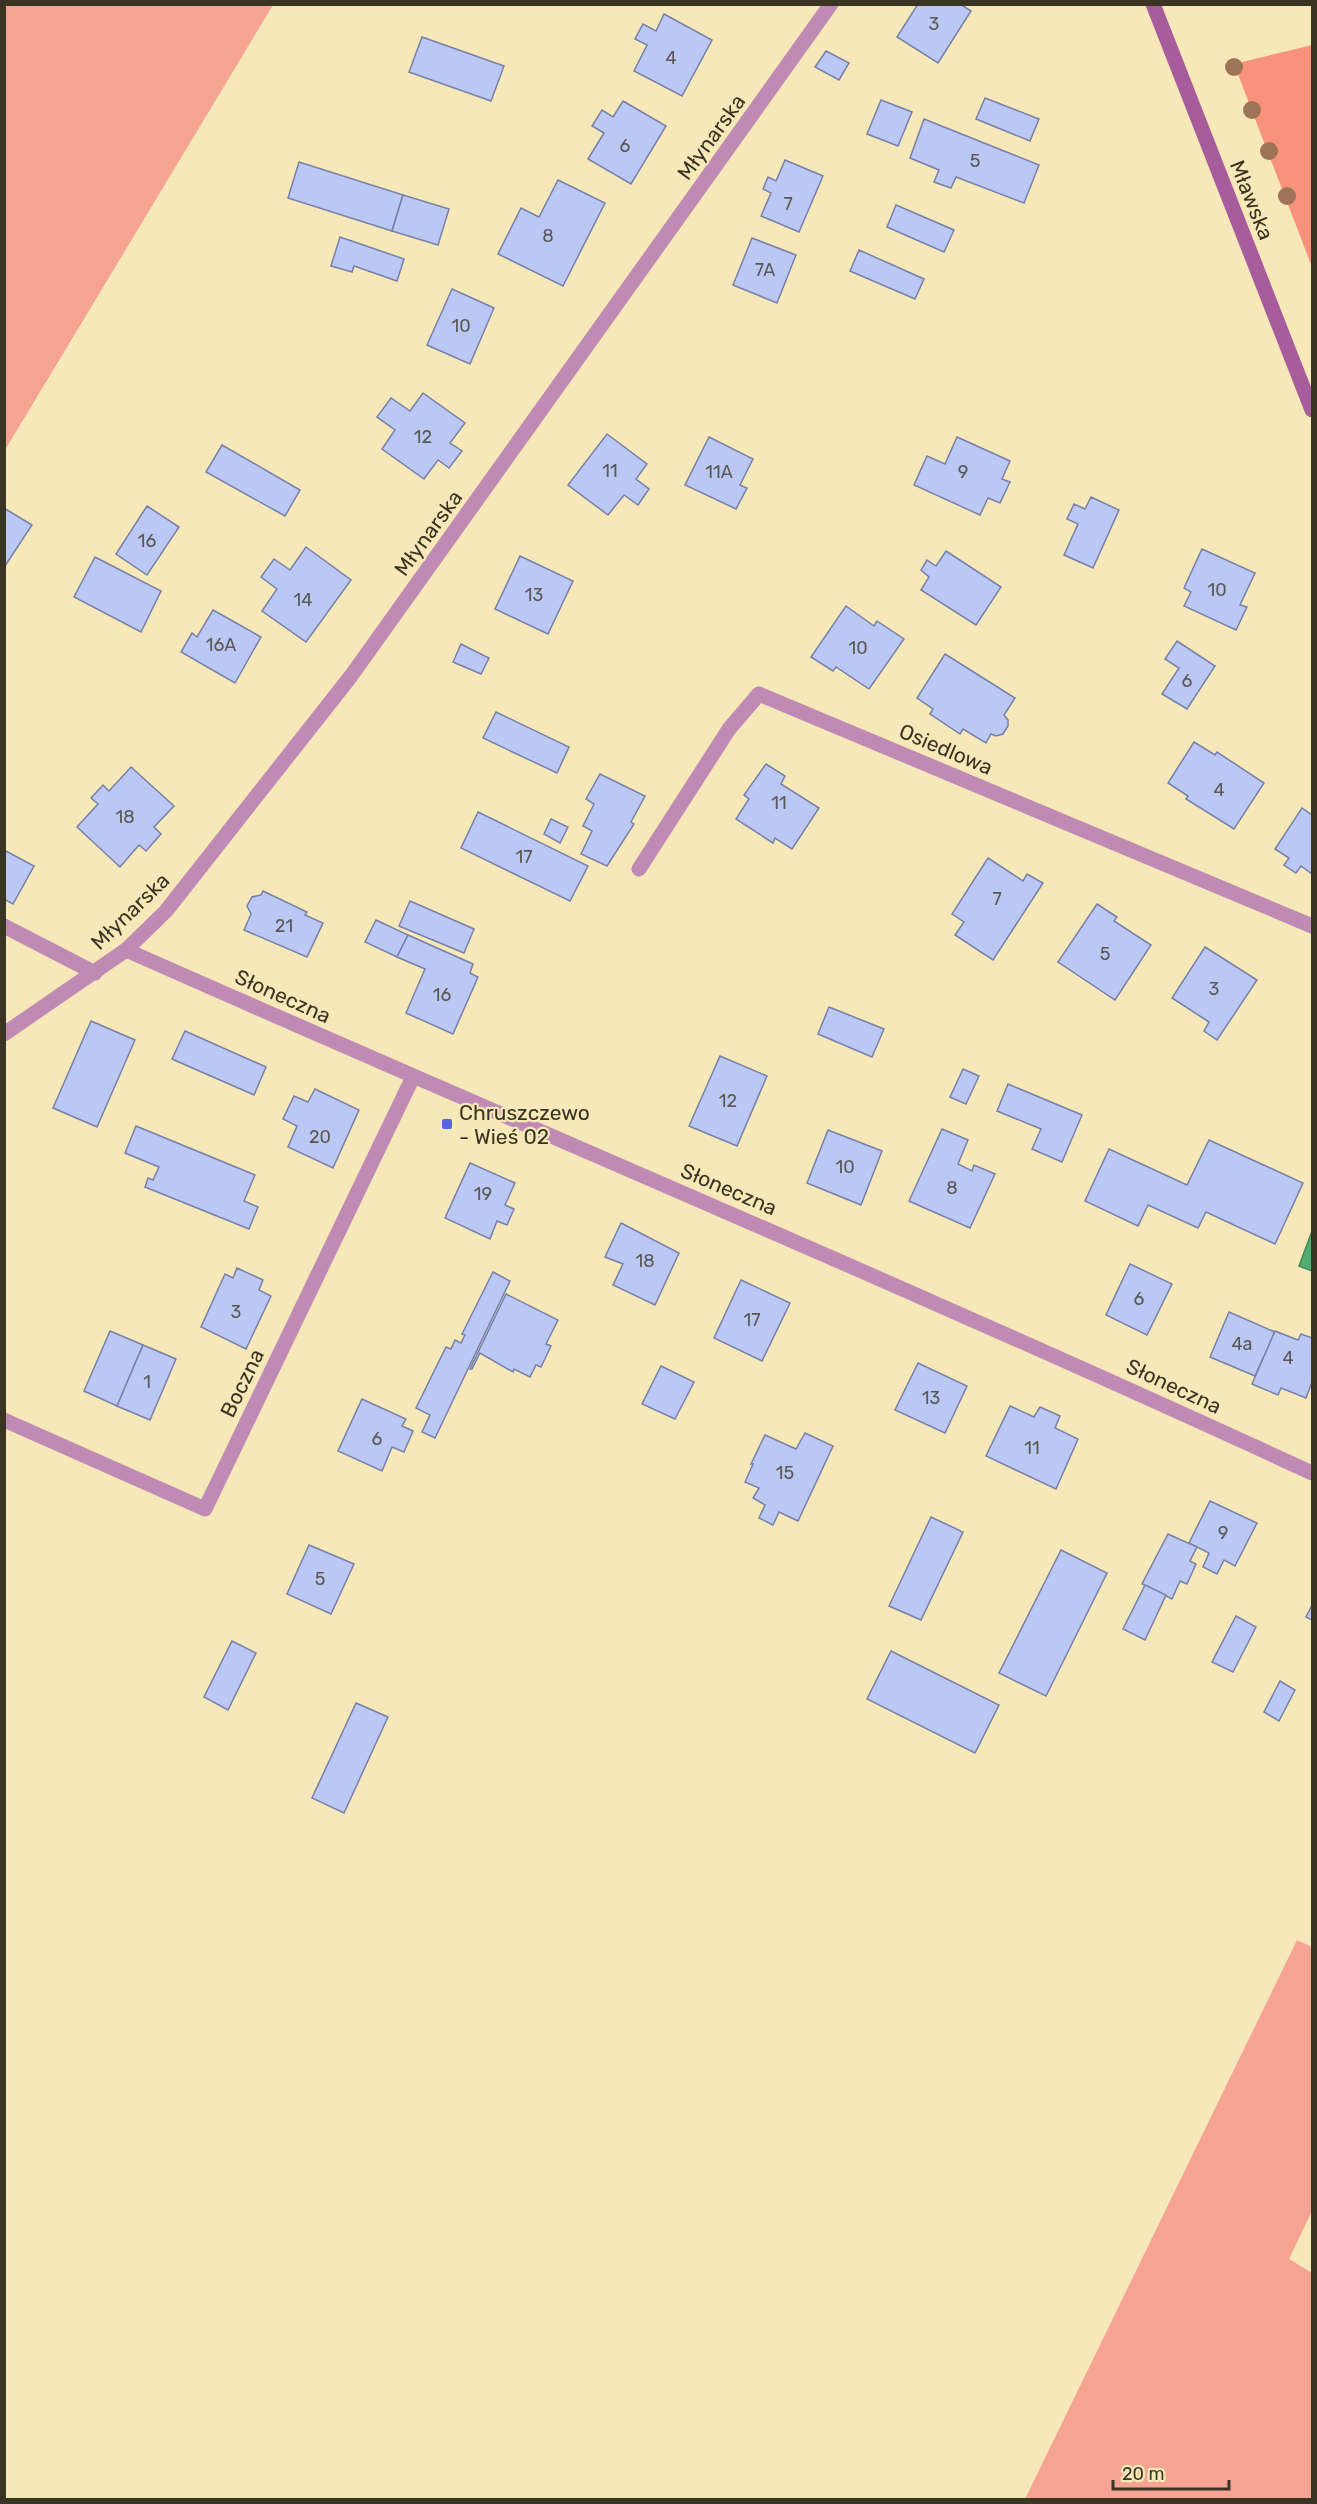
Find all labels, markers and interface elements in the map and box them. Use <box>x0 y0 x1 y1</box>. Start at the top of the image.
house number: 3 <box>929 13 939 35</box>
house number: 4 <box>665 47 677 69</box>
street label: Młynarska <box>672 89 750 185</box>
house number: 6 <box>620 135 631 157</box>
house number: 5 <box>970 150 980 172</box>
street label: Mławska <box>1225 157 1279 243</box>
house number: 7 <box>783 193 793 215</box>
house number: 8 <box>542 225 554 247</box>
house number: 7A <box>755 259 775 281</box>
house number: 10 <box>451 315 471 337</box>
house number: 12 <box>414 426 432 448</box>
house number: 11 <box>602 460 618 482</box>
house number: 11A <box>705 461 733 483</box>
house number: 9 <box>958 461 968 483</box>
street label: Młynarska <box>389 485 467 581</box>
house number: 16 <box>138 530 156 552</box>
house number: 10 <box>1207 579 1227 601</box>
house number: 13 <box>525 584 543 606</box>
house number: 14 <box>294 589 312 611</box>
house number: 16A <box>206 634 236 656</box>
house number: 10 <box>848 637 868 659</box>
house number: 6 <box>1182 670 1193 692</box>
street label: Osiedlowa <box>895 718 997 780</box>
house number: 4 <box>1213 779 1225 801</box>
house number: 11 <box>771 792 787 814</box>
house number: 18 <box>115 806 135 828</box>
house number: 17 <box>516 846 532 868</box>
street label: Młynarska <box>86 868 174 954</box>
house number: 7 <box>992 888 1002 910</box>
house number: 21 <box>275 915 293 937</box>
house number: 5 <box>1100 943 1110 965</box>
street label: Słoneczna <box>231 964 335 1028</box>
house number: 3 <box>1209 978 1219 1000</box>
house number: 16 <box>433 984 451 1006</box>
house number: 12 <box>719 1090 737 1112</box>
place label: Chruszczewo - Wieś 02 <box>459 1100 590 1149</box>
marker: Chruszczewo - Wieś 02 <box>440 1117 454 1131</box>
house number: 20 <box>309 1126 331 1148</box>
house number: 10 <box>835 1156 855 1178</box>
street label: Słoneczna <box>677 1158 781 1220</box>
house number: 8 <box>946 1177 958 1199</box>
house number: 19 <box>474 1183 492 1205</box>
house number: 18 <box>635 1250 655 1272</box>
house number: 6 <box>1134 1288 1145 1310</box>
house number: 3 <box>231 1301 241 1323</box>
house number: 17 <box>744 1309 760 1331</box>
house number: 4a <box>1231 1333 1253 1355</box>
street label: Boczna <box>215 1345 269 1421</box>
house number: 4 <box>1282 1347 1294 1369</box>
street label: Słoneczna <box>1122 1353 1226 1419</box>
house number: 1 <box>143 1371 151 1393</box>
house number: 13 <box>922 1387 940 1409</box>
house number: 6 <box>372 1428 383 1450</box>
house number: 11 <box>1024 1437 1040 1459</box>
house number: 15 <box>776 1462 794 1484</box>
house number: 9 <box>1218 1522 1228 1544</box>
house number: 5 <box>315 1568 325 1590</box>
scale bar <box>1113 2453 1228 2491</box>
text: 20 m <box>1122 2463 1164 2485</box>

